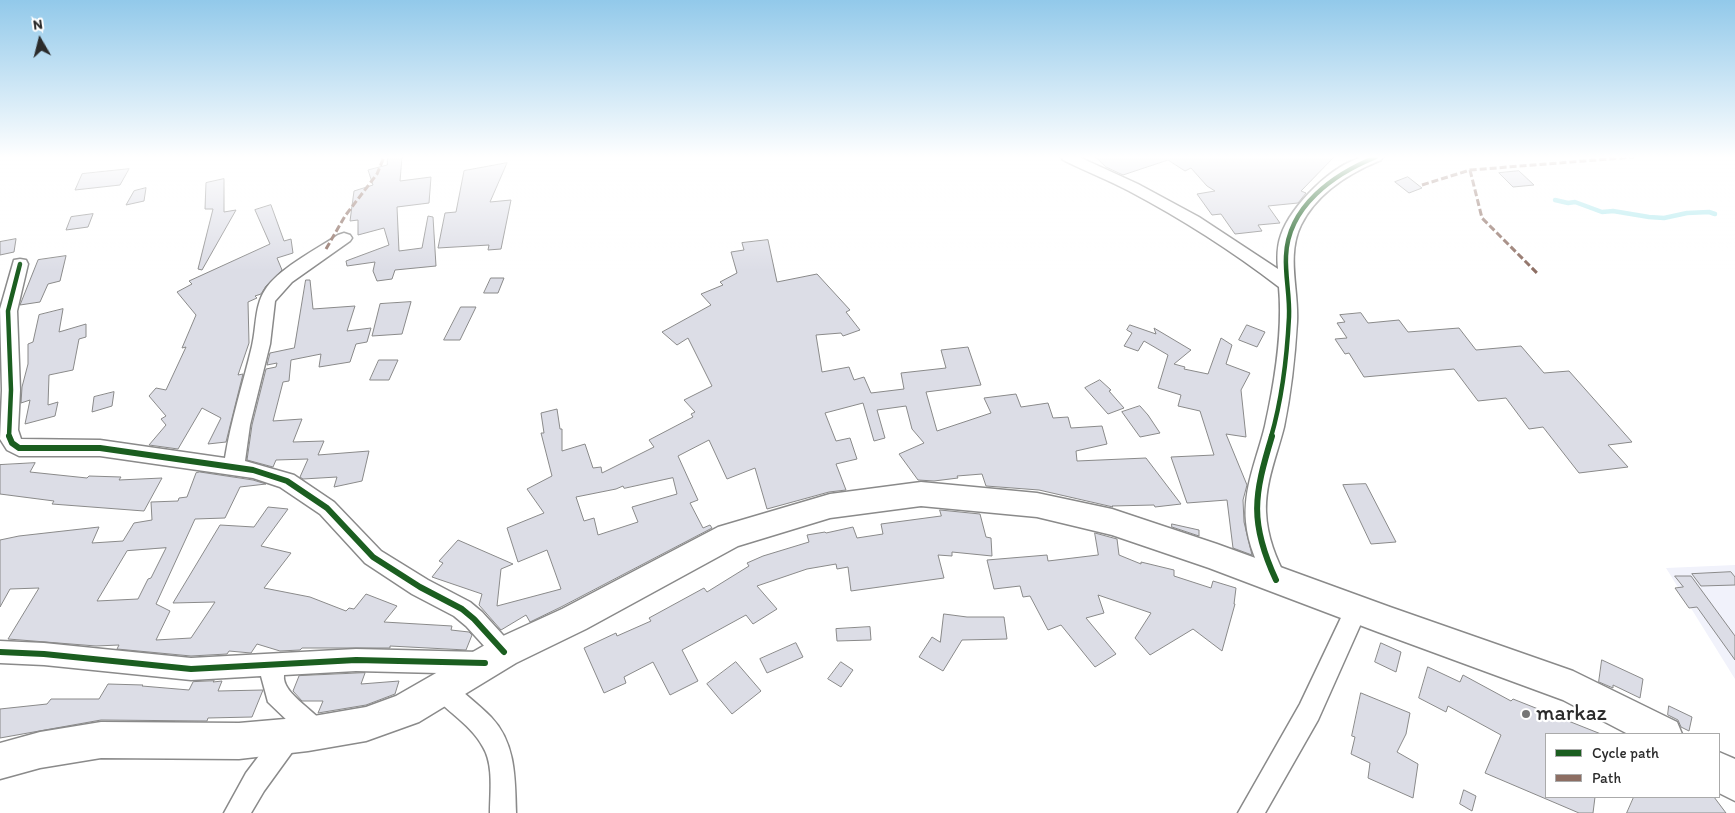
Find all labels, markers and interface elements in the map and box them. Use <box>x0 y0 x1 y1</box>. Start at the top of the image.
north arrow <box>15 15 65 65</box>
text: N <box>32 16 44 34</box>
place label: markaz <box>1536 701 1607 727</box>
marker: markaz <box>1520 708 1532 720</box>
legend <box>1545 733 1720 798</box>
text: Cycle path <box>1592 744 1659 762</box>
text: Path <box>1592 769 1621 787</box>

